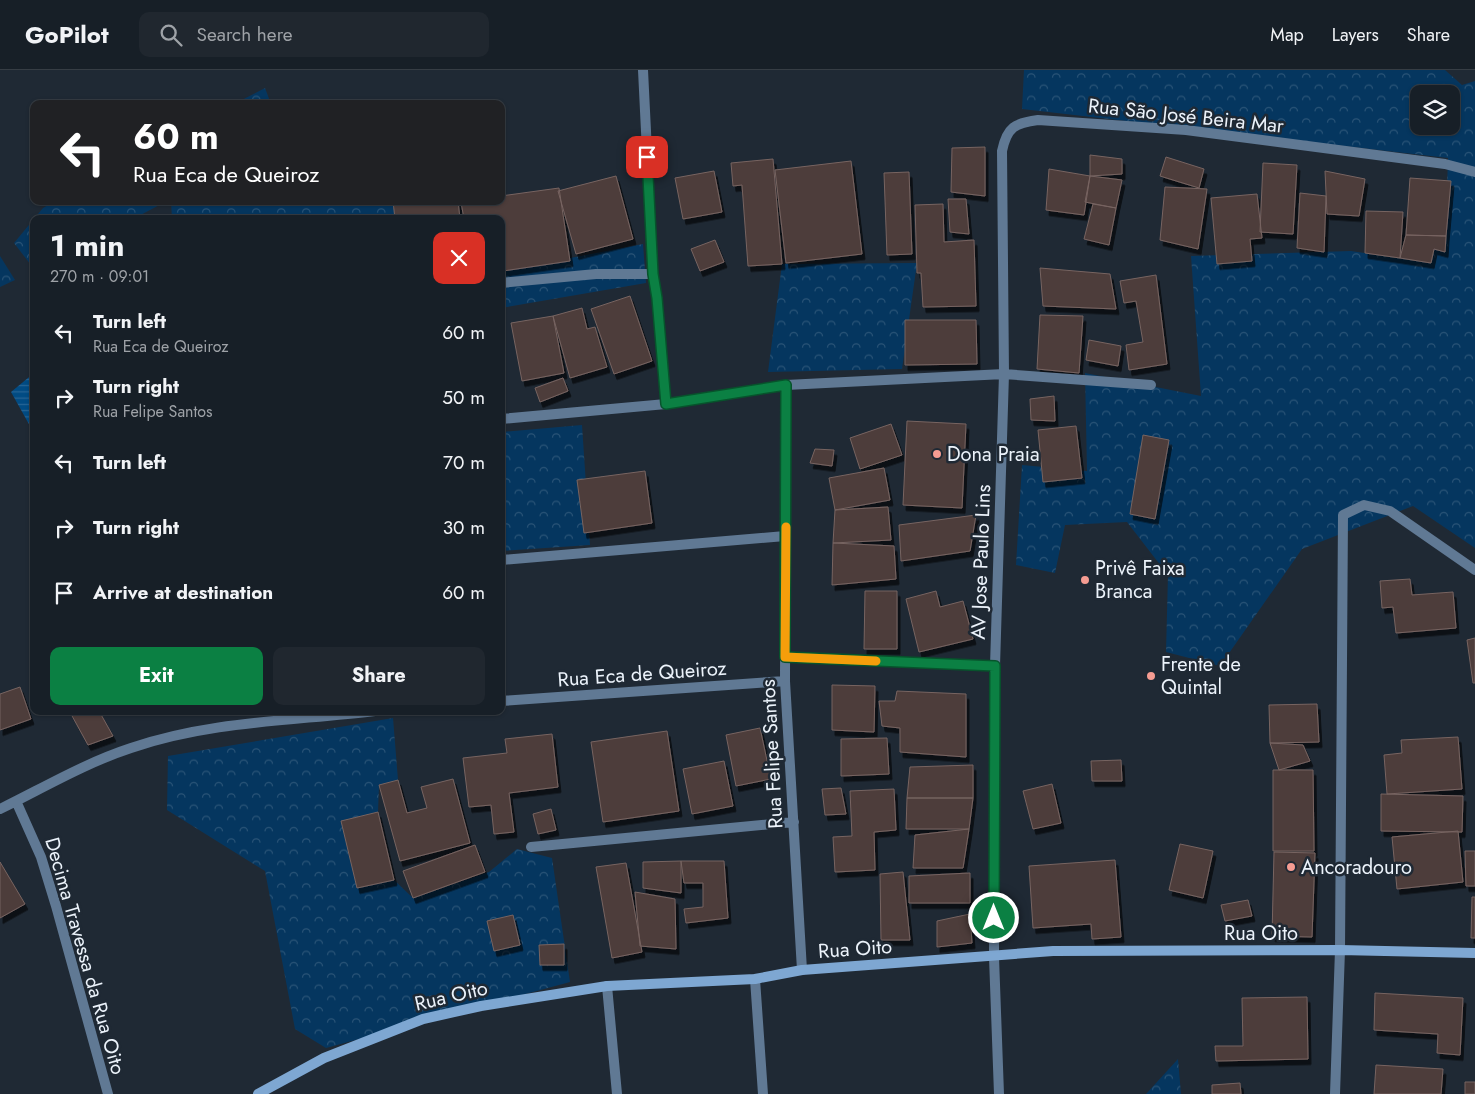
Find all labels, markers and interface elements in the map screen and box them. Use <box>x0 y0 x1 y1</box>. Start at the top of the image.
search box <box>139 12 489 57</box>
text: GoPilot <box>25 17 109 52</box>
icon: search <box>157 21 185 49</box>
text: Search here <box>197 21 293 48</box>
text: Map <box>1270 22 1304 48</box>
text: Layers <box>1332 22 1379 48</box>
text: Share <box>1407 22 1450 48</box>
map controls <box>1410 85 1460 135</box>
button: layers <box>1410 85 1460 135</box>
street label: Rua São José Beira Mar <box>1087 91 1286 141</box>
text: 60 m <box>133 112 219 162</box>
icon: left <box>50 120 115 185</box>
pin <box>626 136 668 178</box>
icon: arrive <box>633 143 661 171</box>
text: Rua Eca de Queiroz <box>133 158 319 190</box>
text: 1 min <box>50 224 124 267</box>
button: close <box>433 232 485 284</box>
text: 270 m · 09:01 <box>50 265 149 288</box>
text: Turn left <box>93 308 166 335</box>
icon: left <box>50 319 78 347</box>
text: 60 m <box>442 319 485 346</box>
text: Rua Eca de Queiroz <box>93 335 229 358</box>
text: Turn right <box>93 373 179 400</box>
icon: right <box>50 384 78 412</box>
text: 50 m <box>442 384 485 411</box>
text: Rua Felipe Santos <box>93 400 213 423</box>
place label: Dona Praia <box>947 440 1040 469</box>
marker: Dona Praia <box>931 448 943 460</box>
icon: left <box>50 449 78 477</box>
text: Turn left <box>93 449 166 476</box>
text: 70 m <box>443 449 485 476</box>
street label: AV Jose Paulo Lins <box>964 484 998 640</box>
icon: right <box>50 514 78 542</box>
text: Turn right <box>93 514 179 541</box>
text: 30 m <box>443 514 485 541</box>
place label: Privê Faixa Branca <box>1095 554 1185 606</box>
marker: Privê Faixa Branca <box>1079 574 1091 586</box>
icon: arrive <box>50 579 78 607</box>
text: Arrive at destination <box>93 579 273 606</box>
text: 60 m <box>442 579 485 606</box>
button: Exit <box>50 647 263 705</box>
button: Share <box>273 647 485 705</box>
place label: Frente de Quintal <box>1161 650 1241 702</box>
street label: Rua Eca de Queiroz <box>556 654 728 694</box>
marker: Frente de Quintal <box>1145 670 1157 682</box>
street label: Rua Felipe Santos <box>754 679 790 829</box>
street label: Decima Travessa da Rua Oito <box>37 834 133 1078</box>
place label: Ancoradouro <box>1301 853 1412 882</box>
marker: Ancoradouro <box>1285 861 1297 873</box>
position arrow <box>967 891 1019 943</box>
street label: Rua Oito <box>1224 919 1298 948</box>
street label: Rua Oito <box>817 932 893 966</box>
street label: Rua Oito <box>412 974 490 1018</box>

